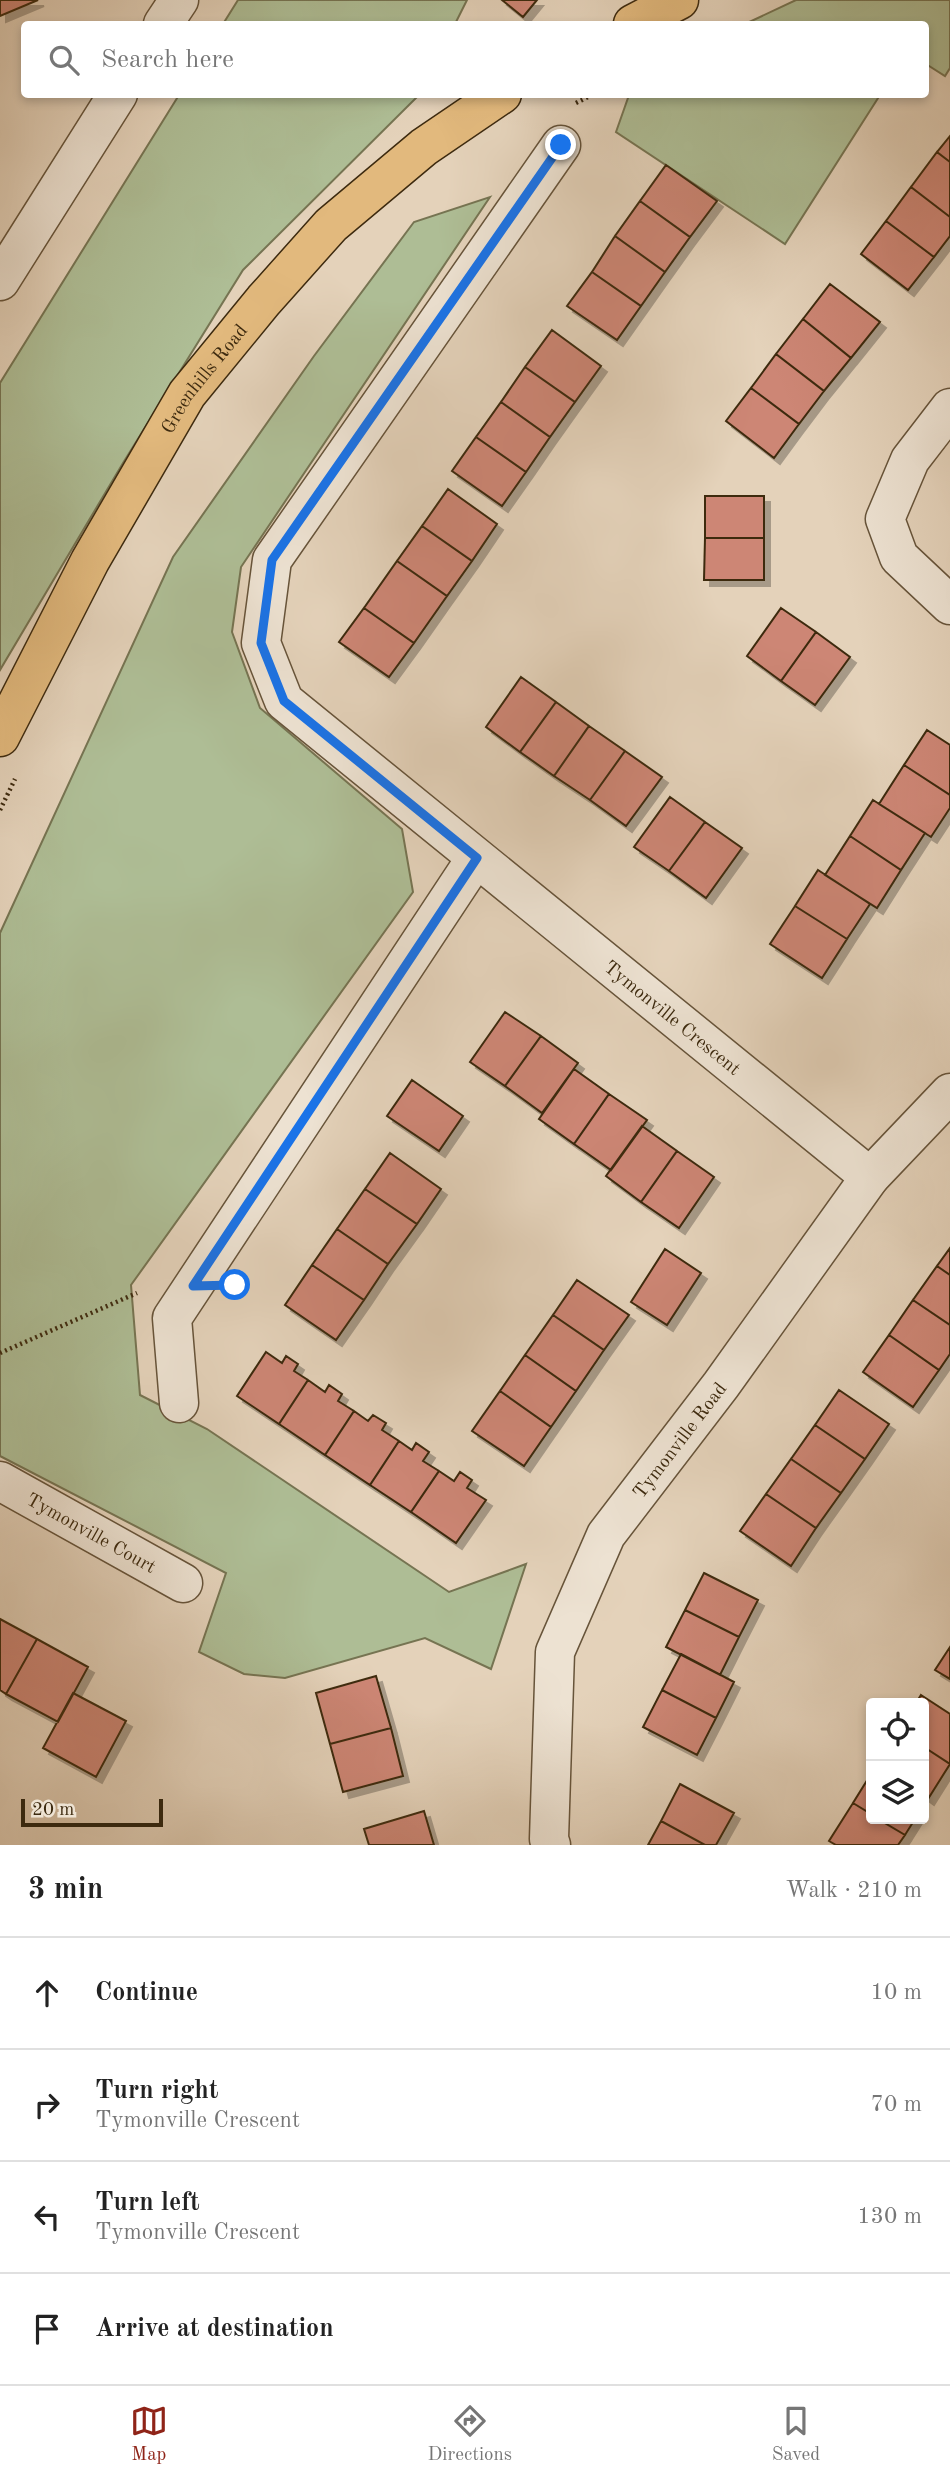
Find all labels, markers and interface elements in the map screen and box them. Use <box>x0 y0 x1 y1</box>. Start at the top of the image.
search box <box>21 21 929 98</box>
icon: search <box>45 41 83 79</box>
text: Search here <box>101 47 234 73</box>
route end <box>545 129 576 160</box>
street label: Greenhills Road <box>159 322 252 437</box>
street label: Tymonville Crescent <box>600 958 743 1080</box>
route start <box>219 1269 250 1300</box>
street label: Tymonville Road <box>631 1380 731 1503</box>
street label: Tymonville Court <box>23 1491 158 1578</box>
map controls <box>866 1698 929 1824</box>
button: locate <box>866 1698 929 1761</box>
button: layers <box>866 1761 929 1824</box>
scale bar <box>21 1796 163 1828</box>
text: 20 m <box>32 1801 74 1820</box>
text: 3 min <box>28 1875 103 1905</box>
text: Walk · 210 m <box>786 1879 922 1902</box>
icon: ahead <box>28 1974 66 2012</box>
text: Continue <box>95 1980 198 2006</box>
text: 10 m <box>871 1981 922 2004</box>
text: Turn right <box>95 2078 218 2104</box>
icon: right <box>28 2086 66 2124</box>
text: 70 m <box>871 2093 922 2116</box>
text: Tymonville Crescent <box>95 2109 300 2132</box>
text: Turn left <box>95 2190 200 2216</box>
icon: left <box>28 2198 66 2236</box>
text: 130 m <box>857 2205 922 2228</box>
text: Tymonville Crescent <box>95 2221 300 2244</box>
icon: arrive <box>28 2310 66 2348</box>
text: Arrive at destination <box>95 2316 334 2342</box>
tab: Map <box>130 2402 168 2467</box>
tab: Directions <box>428 2402 512 2467</box>
tab: Saved <box>772 2402 820 2467</box>

